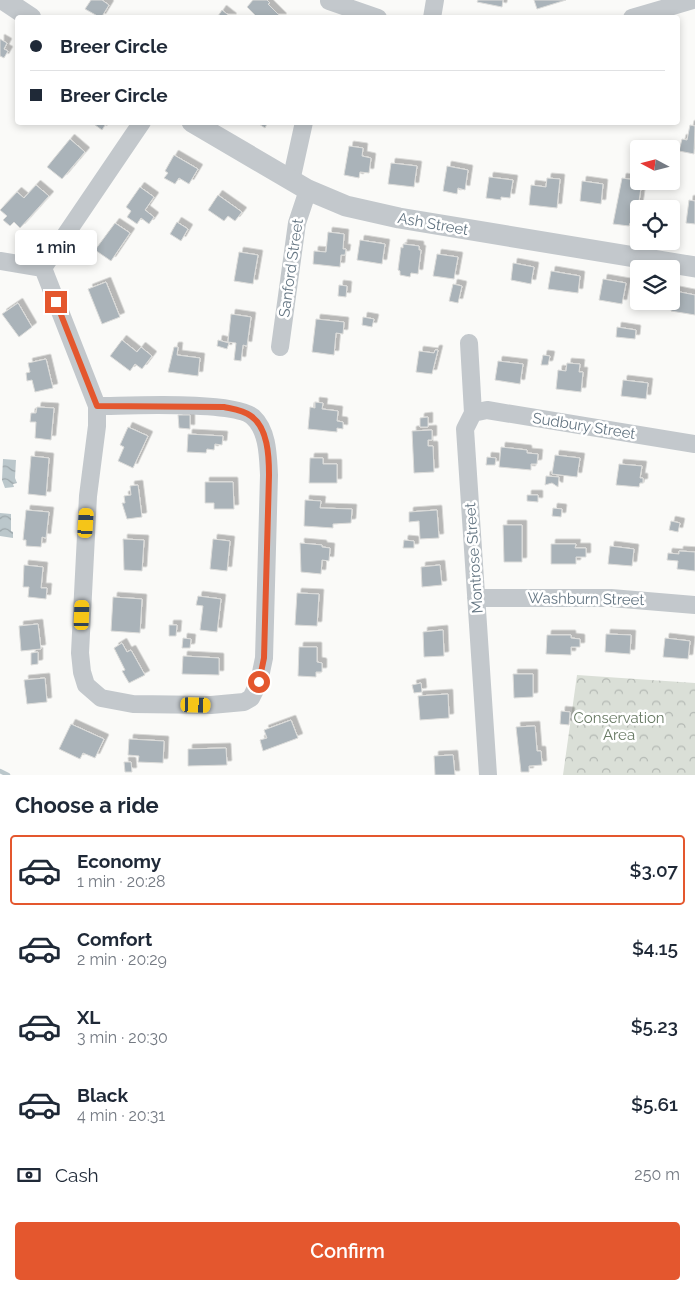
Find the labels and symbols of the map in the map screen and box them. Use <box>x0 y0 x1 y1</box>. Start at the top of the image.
north arrow <box>630 140 680 190</box>
street label: Ash Street <box>396 209 470 239</box>
street label: Sanford Street <box>275 218 307 318</box>
callout: 1 min <box>15 230 97 264</box>
route end <box>45 291 67 313</box>
street label: Sudbury Street <box>531 409 637 443</box>
street label: Montrose Street <box>461 502 487 614</box>
car <box>77 508 94 538</box>
street label: Washburn Street <box>528 589 644 609</box>
car <box>73 600 90 630</box>
route start <box>248 671 270 693</box>
car <box>180 697 211 713</box>
park label: Conservation Area <box>573 709 665 744</box>

